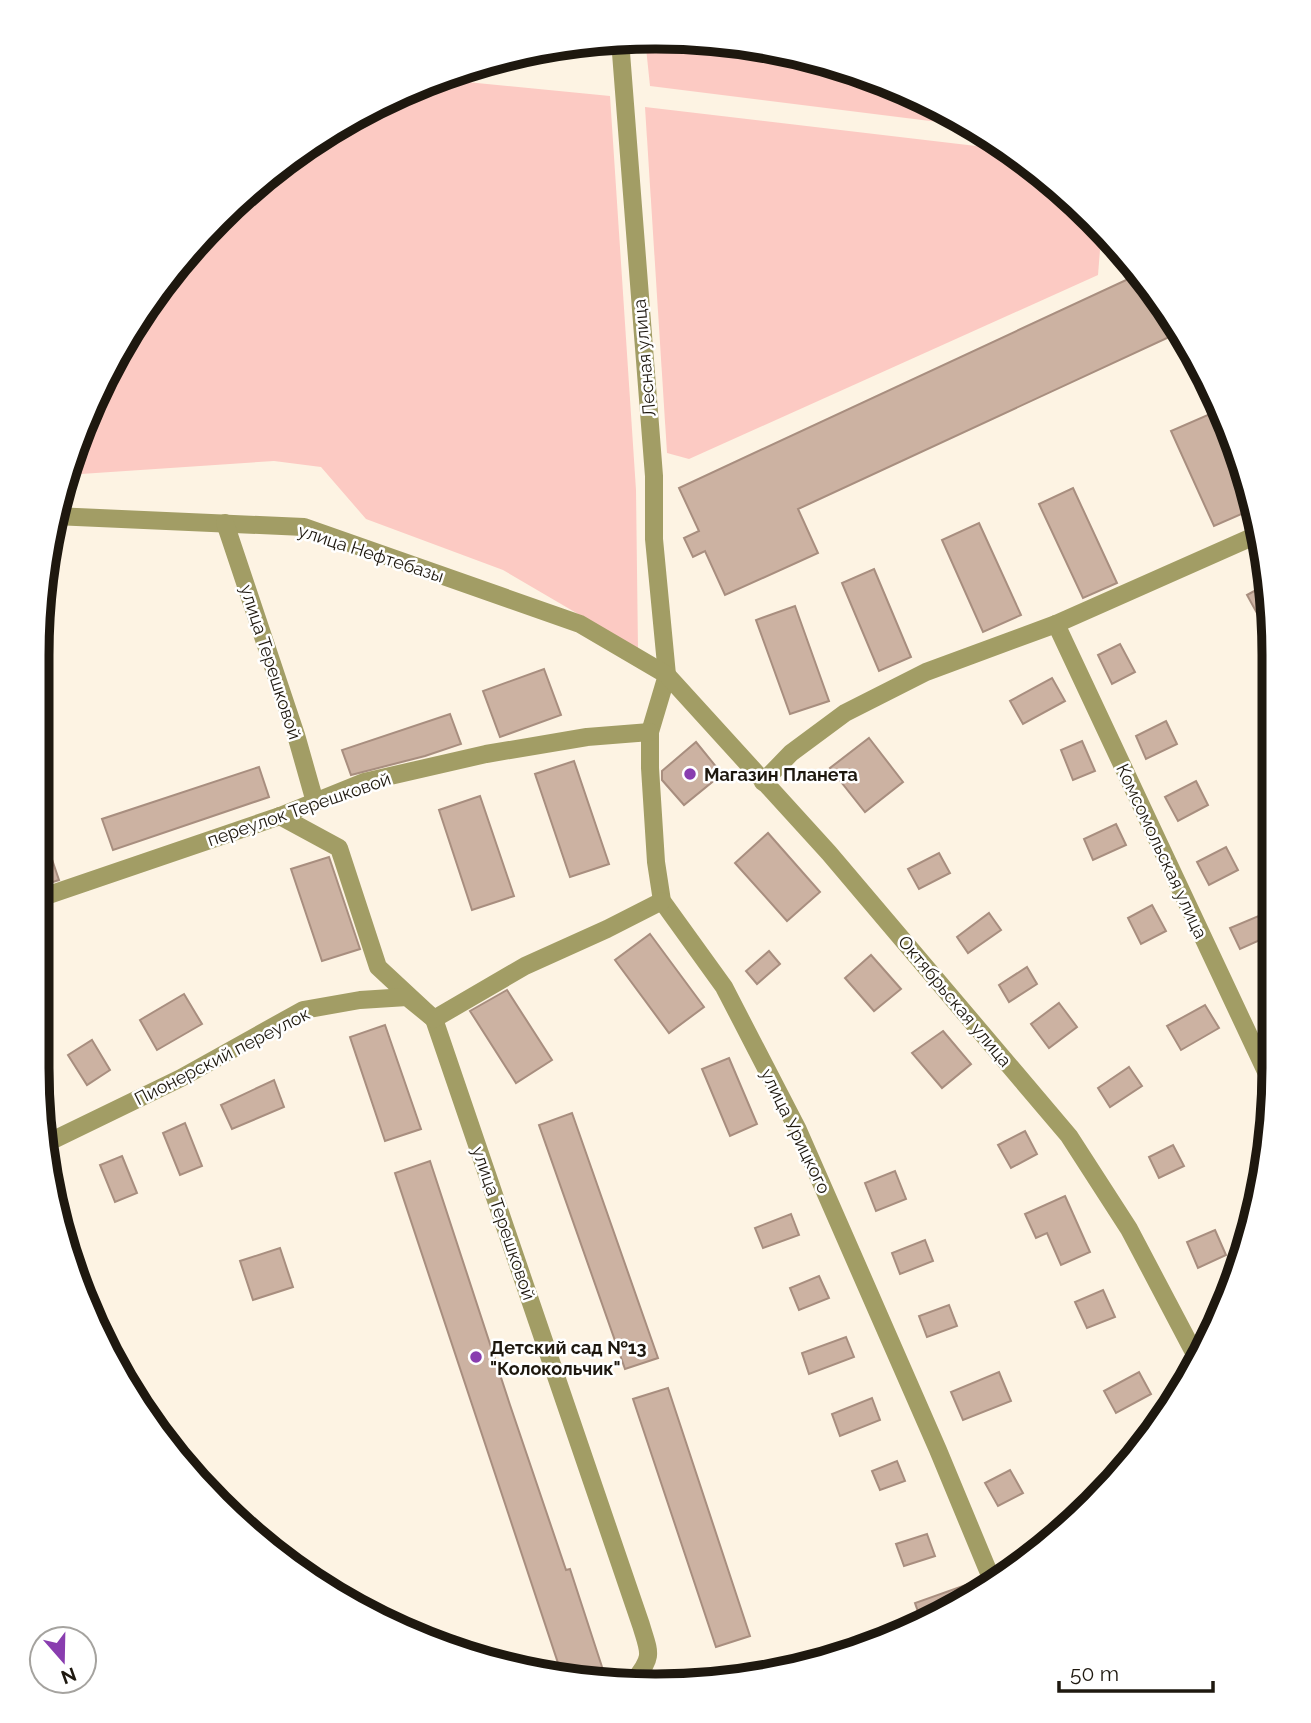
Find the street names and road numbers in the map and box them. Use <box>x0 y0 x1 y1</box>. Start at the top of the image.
street label: Лесная улица <box>628 298 660 418</box>
street label: улица Нефтебазы <box>295 520 447 586</box>
street label: улица Терешковой <box>236 582 306 742</box>
street label: Комсомольская улица <box>1112 760 1212 942</box>
street label: переулок Терешковой <box>205 768 393 850</box>
street label: Октябрьская улица <box>894 931 1016 1071</box>
street label: Пионерский переулок <box>131 1003 313 1109</box>
street label: улица Урицкого <box>757 1065 835 1197</box>
street label: улица Терешковой <box>468 1143 540 1303</box>

